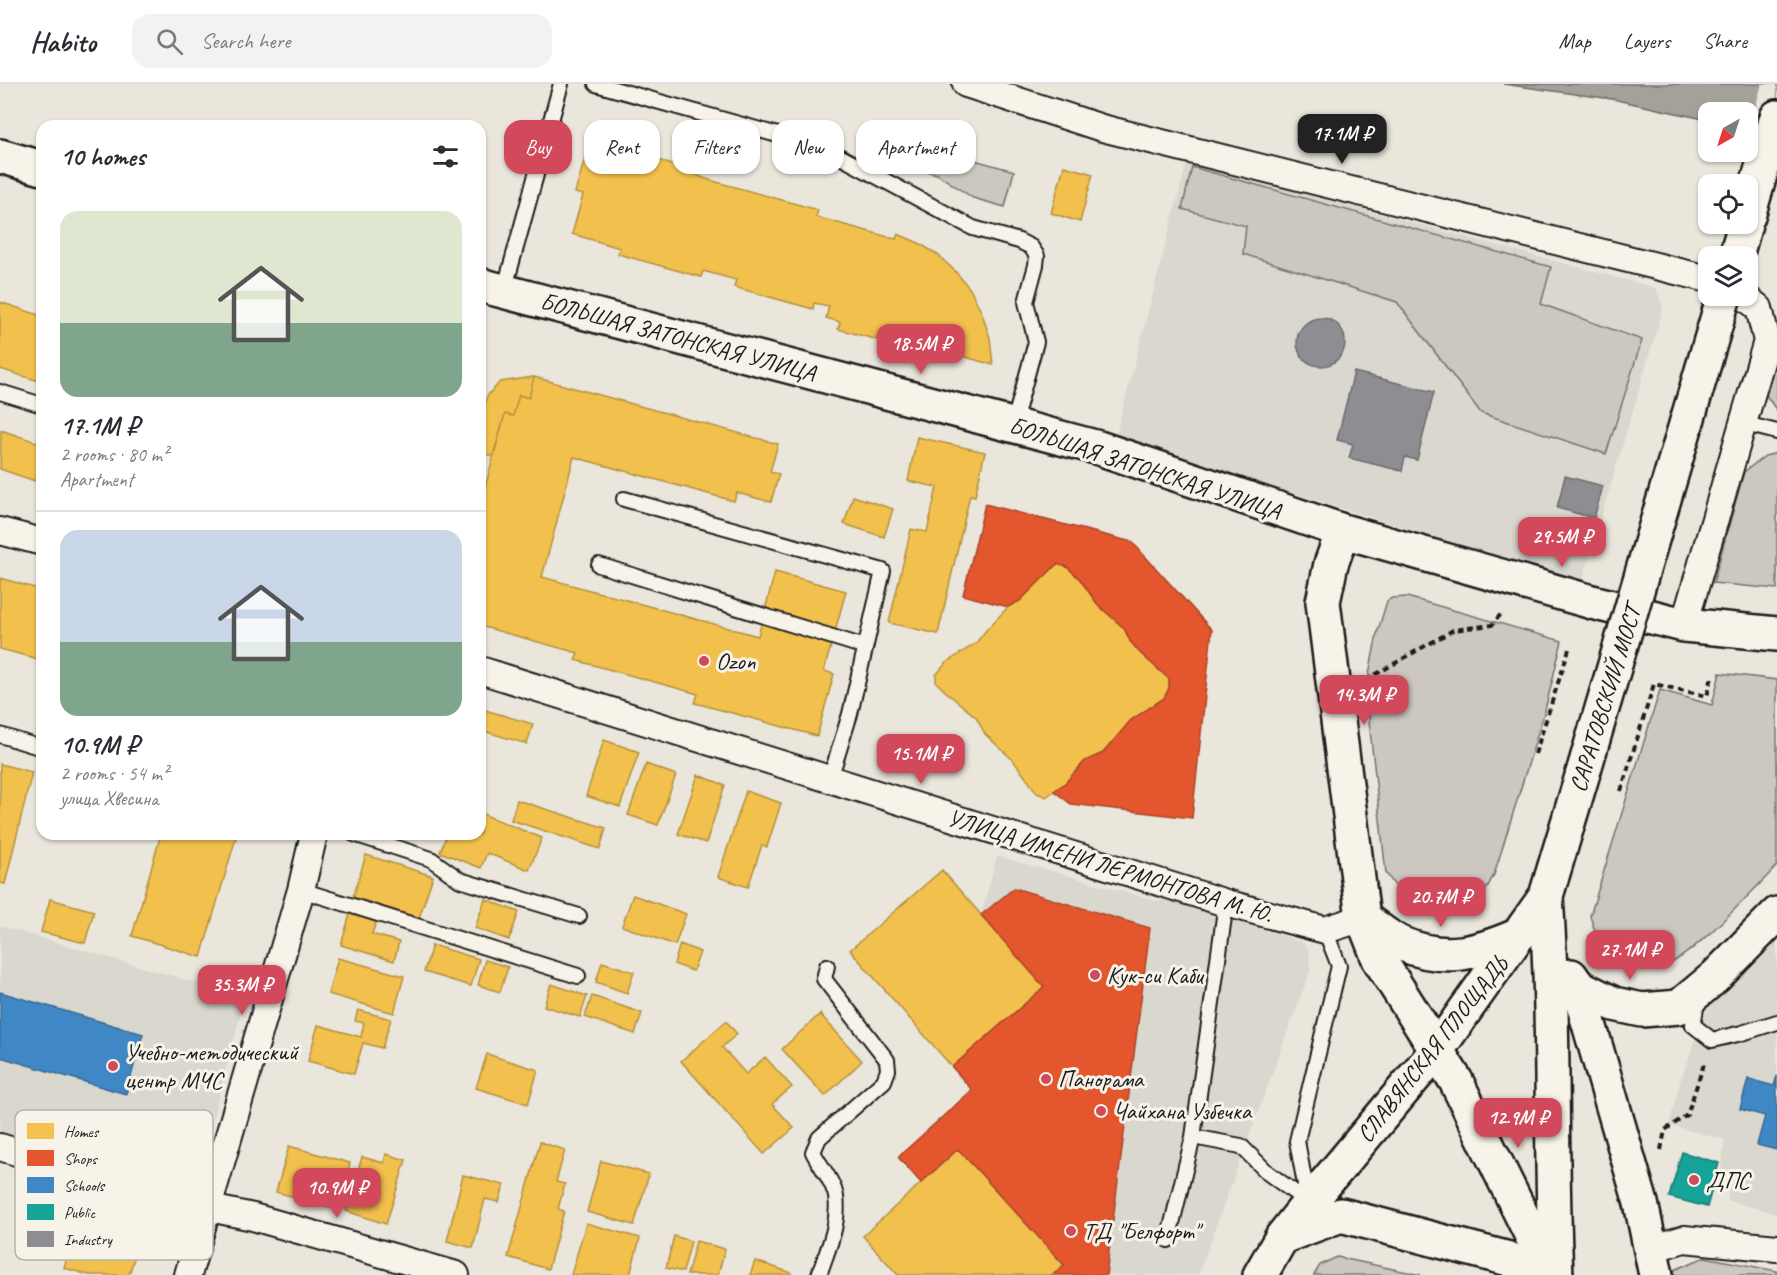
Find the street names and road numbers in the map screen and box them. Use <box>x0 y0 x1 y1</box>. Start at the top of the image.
street label: БОЛЬШАЯ ЗАТОНСКАЯ УЛИЦА <box>537 286 820 388</box>
street label: БОЛЬШАЯ ЗАТОНСКАЯ УЛИЦА <box>1006 410 1285 526</box>
street label: САРАТОВСКИЙ МОСТ <box>1562 597 1649 796</box>
street label: УЛИЦА ИМЕНИ ЛЕРМОНТОВА М. Ю. <box>944 802 1276 930</box>
street label: СЛАВЯНСКАЯ ПЛОЩАДЬ <box>1350 949 1515 1148</box>

